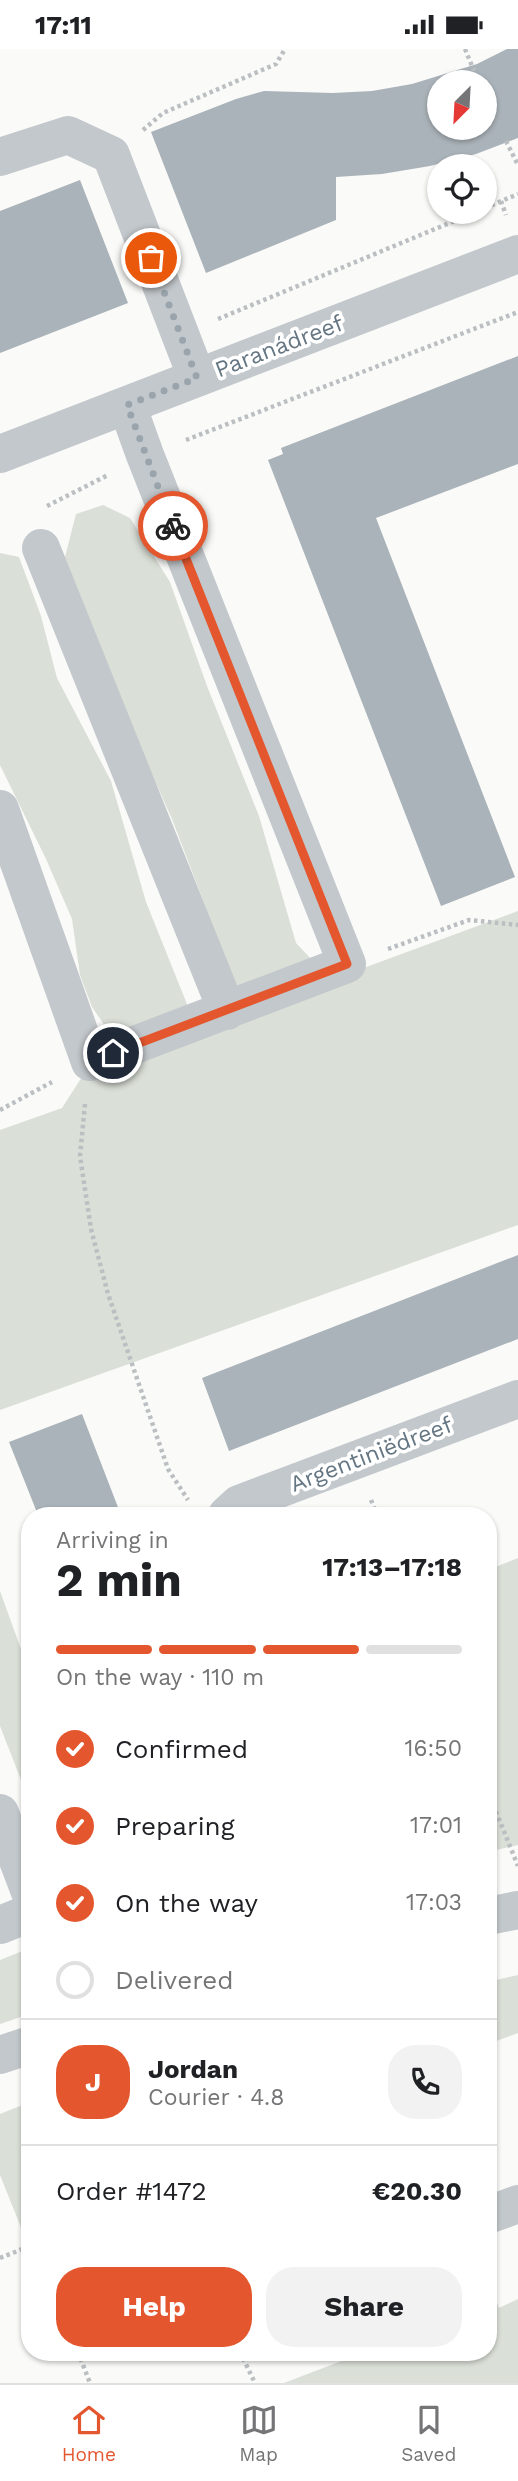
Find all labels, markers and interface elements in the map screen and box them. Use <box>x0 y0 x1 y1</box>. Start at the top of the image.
text: 17:11 <box>35 10 92 40</box>
north arrow <box>427 70 497 140</box>
map controls <box>427 70 497 224</box>
button: locate <box>427 154 497 224</box>
pin <box>121 228 181 288</box>
icon: bag <box>132 239 170 277</box>
street label: Paranádreef <box>211 310 347 383</box>
courier <box>138 491 208 561</box>
icon: bike <box>154 507 192 545</box>
pin <box>83 1023 143 1083</box>
icon: home <box>94 1034 132 1072</box>
street label: Argentiniëdreef <box>286 1411 456 1498</box>
text: Arriving in <box>56 1527 169 1554</box>
text: 17:13–17:18 <box>322 1552 462 1582</box>
text: 2 min <box>56 1553 182 1607</box>
text: On the way · 110 m <box>56 1664 264 1691</box>
icon: check <box>56 1730 94 1768</box>
text: Confirmed <box>115 1734 248 1764</box>
text: 16:50 <box>405 1735 462 1762</box>
icon: check <box>56 1807 94 1845</box>
text: Preparing <box>115 1811 235 1841</box>
text: 17:01 <box>410 1812 462 1839</box>
icon: check <box>56 1884 94 1922</box>
text: On the way <box>115 1888 258 1918</box>
text: 17:03 <box>406 1889 462 1916</box>
text: Delivered <box>115 1965 234 1995</box>
button: phone <box>388 2045 462 2119</box>
text: Jordan <box>148 2054 238 2084</box>
text: J <box>85 2067 101 2097</box>
text: Courier · 4.8 <box>148 2084 284 2111</box>
text: Order #1472 <box>56 2176 207 2206</box>
text: €20.30 <box>372 2176 462 2206</box>
button: Help <box>56 2267 252 2347</box>
button: Share <box>266 2267 462 2347</box>
tab: Home <box>62 2401 116 2466</box>
tab: Map <box>239 2401 278 2466</box>
tab: Saved <box>401 2401 456 2466</box>

